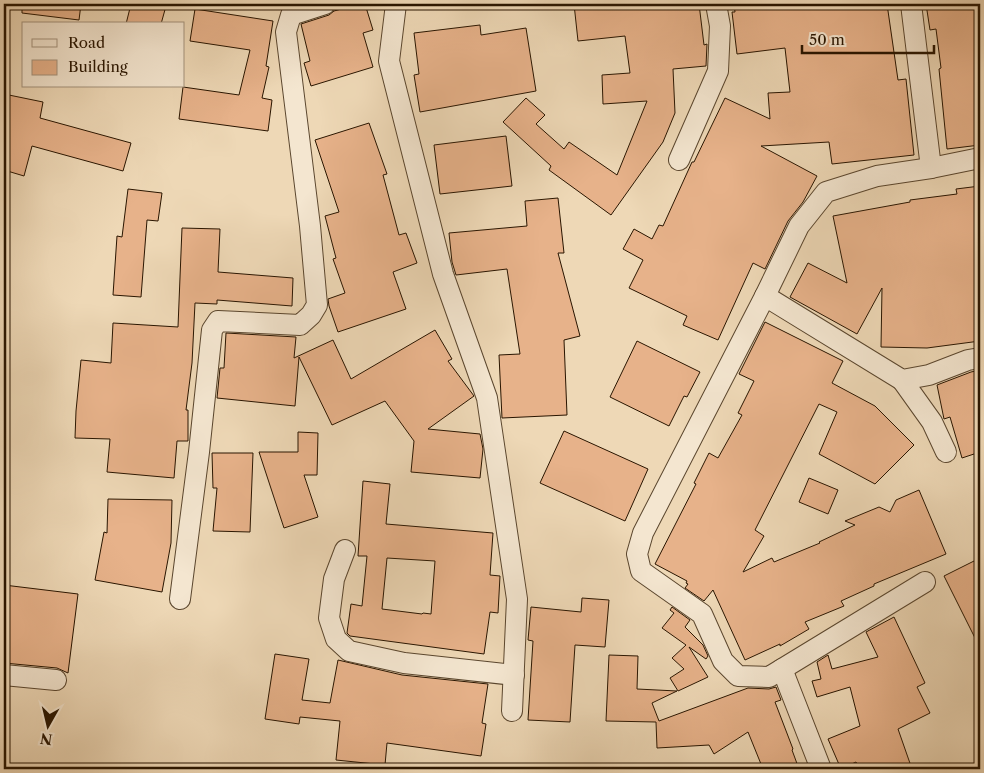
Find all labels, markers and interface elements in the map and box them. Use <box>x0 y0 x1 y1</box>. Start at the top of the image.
legend <box>22 22 185 88</box>
scale bar <box>802 22 934 54</box>
text: 50 m <box>809 30 845 49</box>
text: Road <box>68 33 105 52</box>
text: Building <box>68 57 128 76</box>
north arrow <box>22 700 72 750</box>
text: N <box>39 729 53 749</box>

